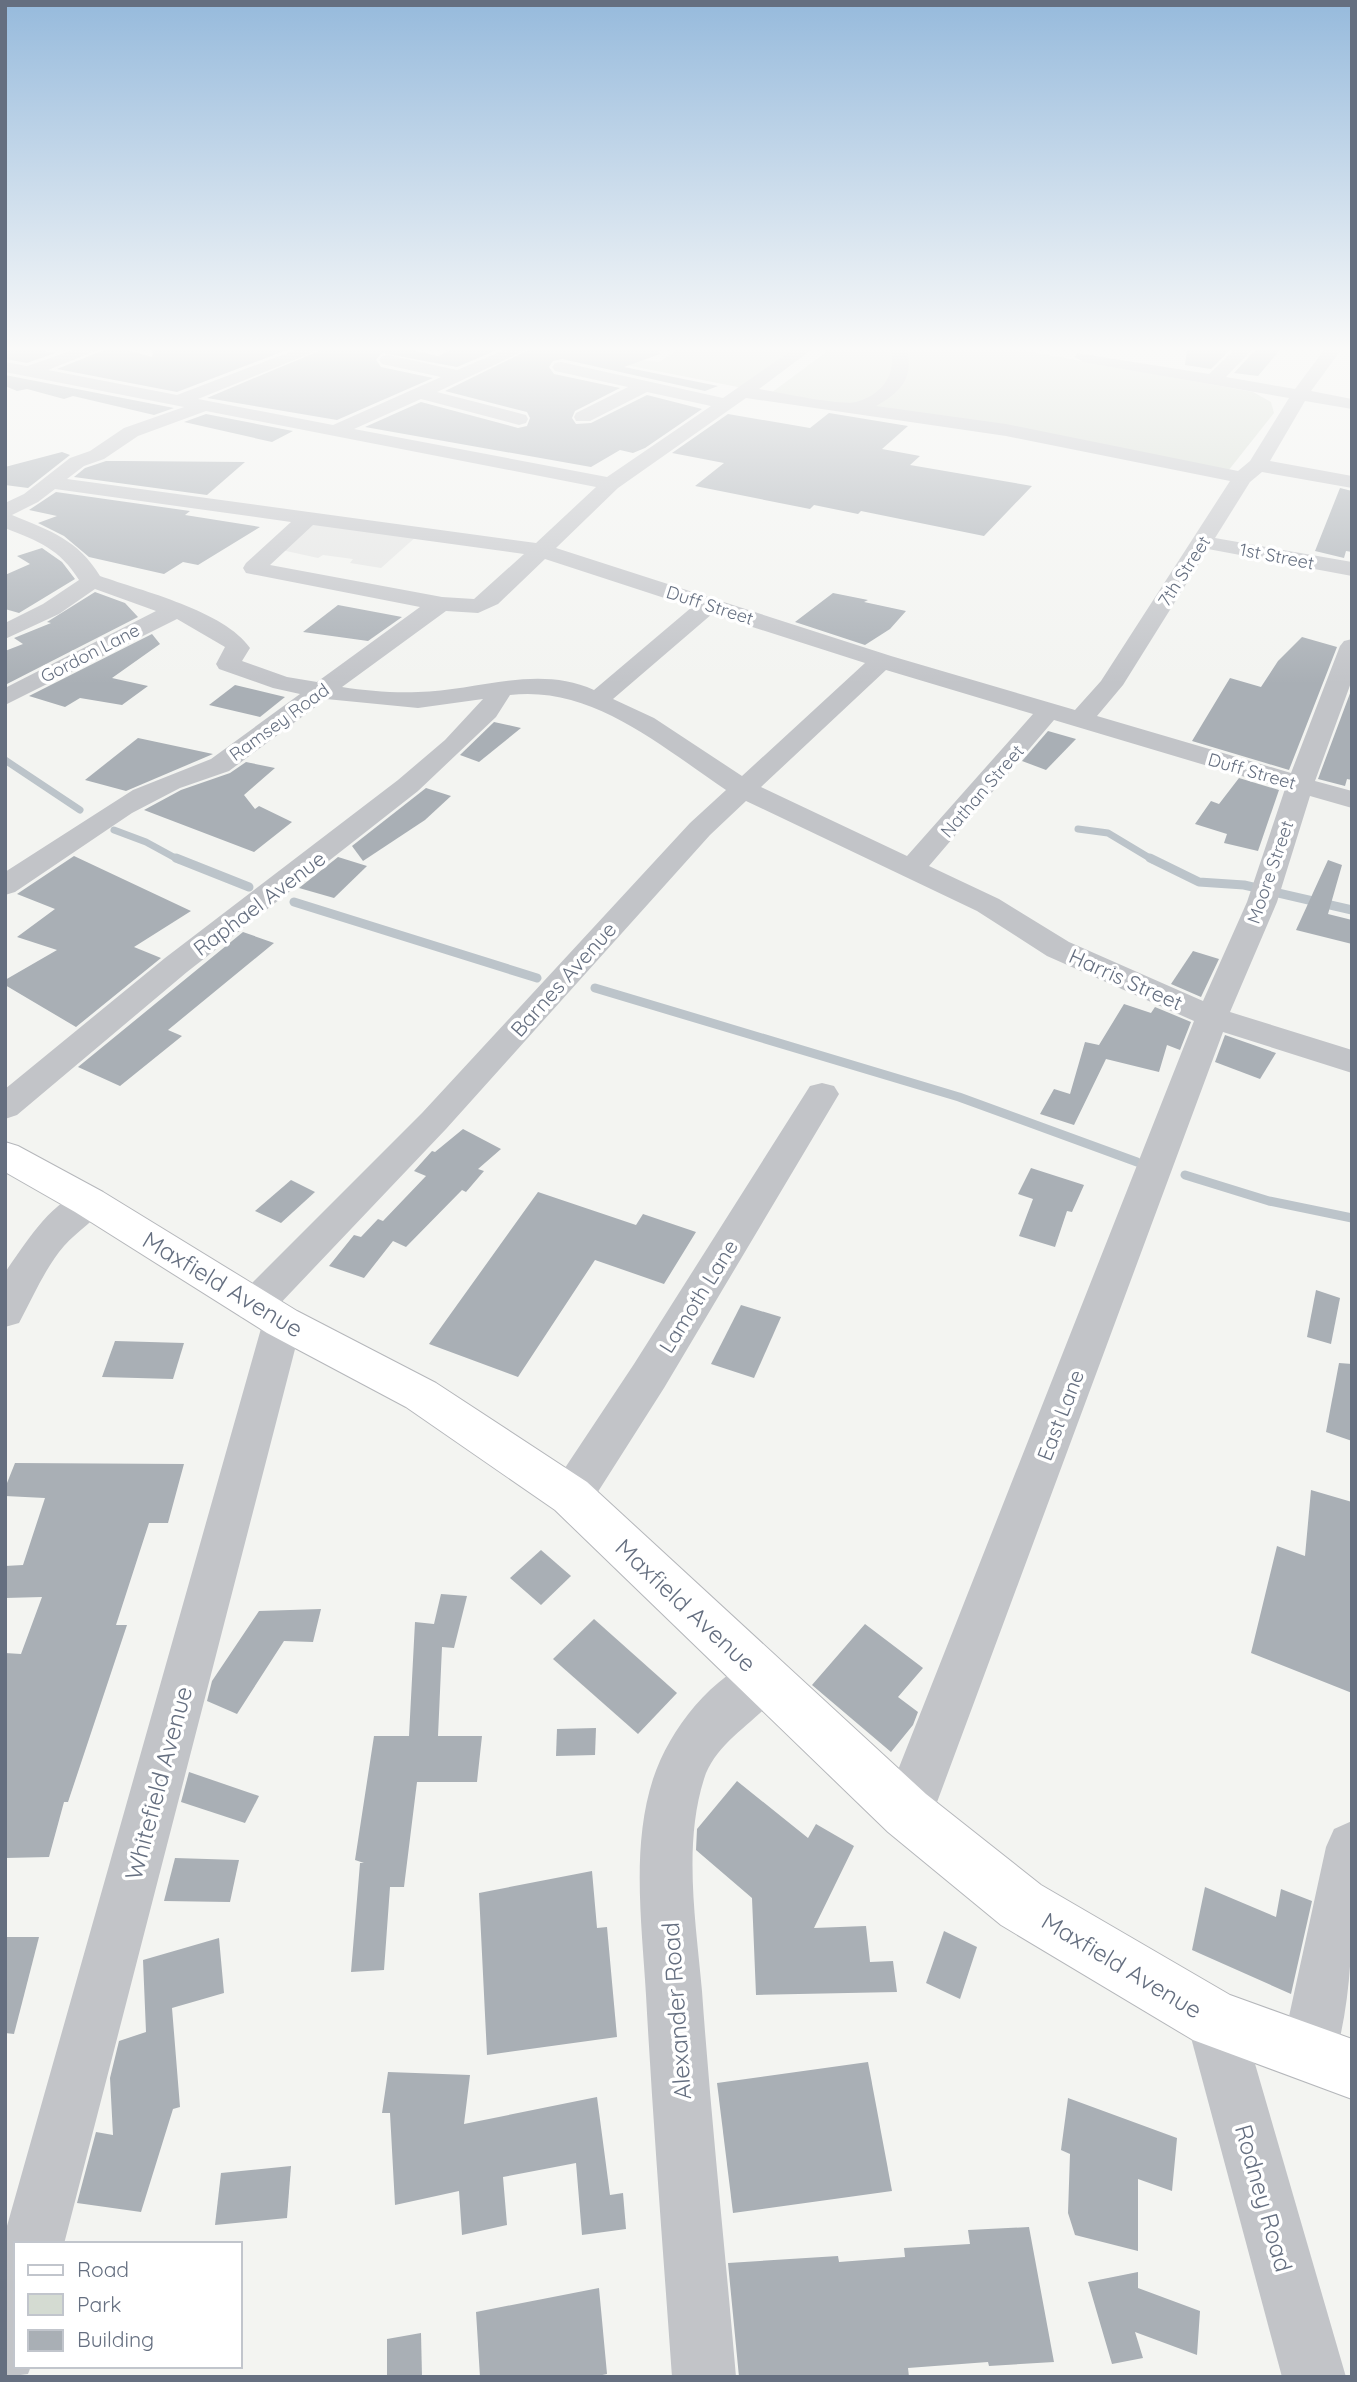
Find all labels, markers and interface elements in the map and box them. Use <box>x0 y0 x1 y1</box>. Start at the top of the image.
street label: 7th Street <box>1153 531 1215 611</box>
street label: 1st Street <box>1238 538 1316 574</box>
street label: Duff Street <box>664 580 756 630</box>
street label: Gordon Lane <box>37 618 143 688</box>
street label: Ramsey Road <box>225 678 333 766</box>
street label: Nathan Street <box>935 740 1029 842</box>
street label: Duff Street <box>1205 748 1299 794</box>
street label: Moore Street <box>1242 817 1298 927</box>
street label: Raphael Avenue <box>188 845 330 961</box>
street label: Barnes Avenue <box>505 916 621 1042</box>
street label: Harris Street <box>1065 942 1187 1016</box>
street label: Maxfield Avenue <box>137 1224 309 1344</box>
street label: Lamoth Lane <box>653 1235 743 1357</box>
street label: East Lane <box>1031 1366 1089 1464</box>
street label: Maxfield Avenue <box>609 1532 763 1678</box>
street label: Whitefield Avenue <box>118 1683 198 1883</box>
street label: Maxfield Avenue <box>1036 1905 1208 2025</box>
street label: Alexander Road <box>655 1921 697 2101</box>
street label: Rodney Road <box>1229 2121 1299 2275</box>
legend <box>14 2242 242 2368</box>
text: Road <box>77 2256 129 2282</box>
text: Park <box>77 2291 121 2317</box>
text: Building <box>77 2326 154 2352</box>

